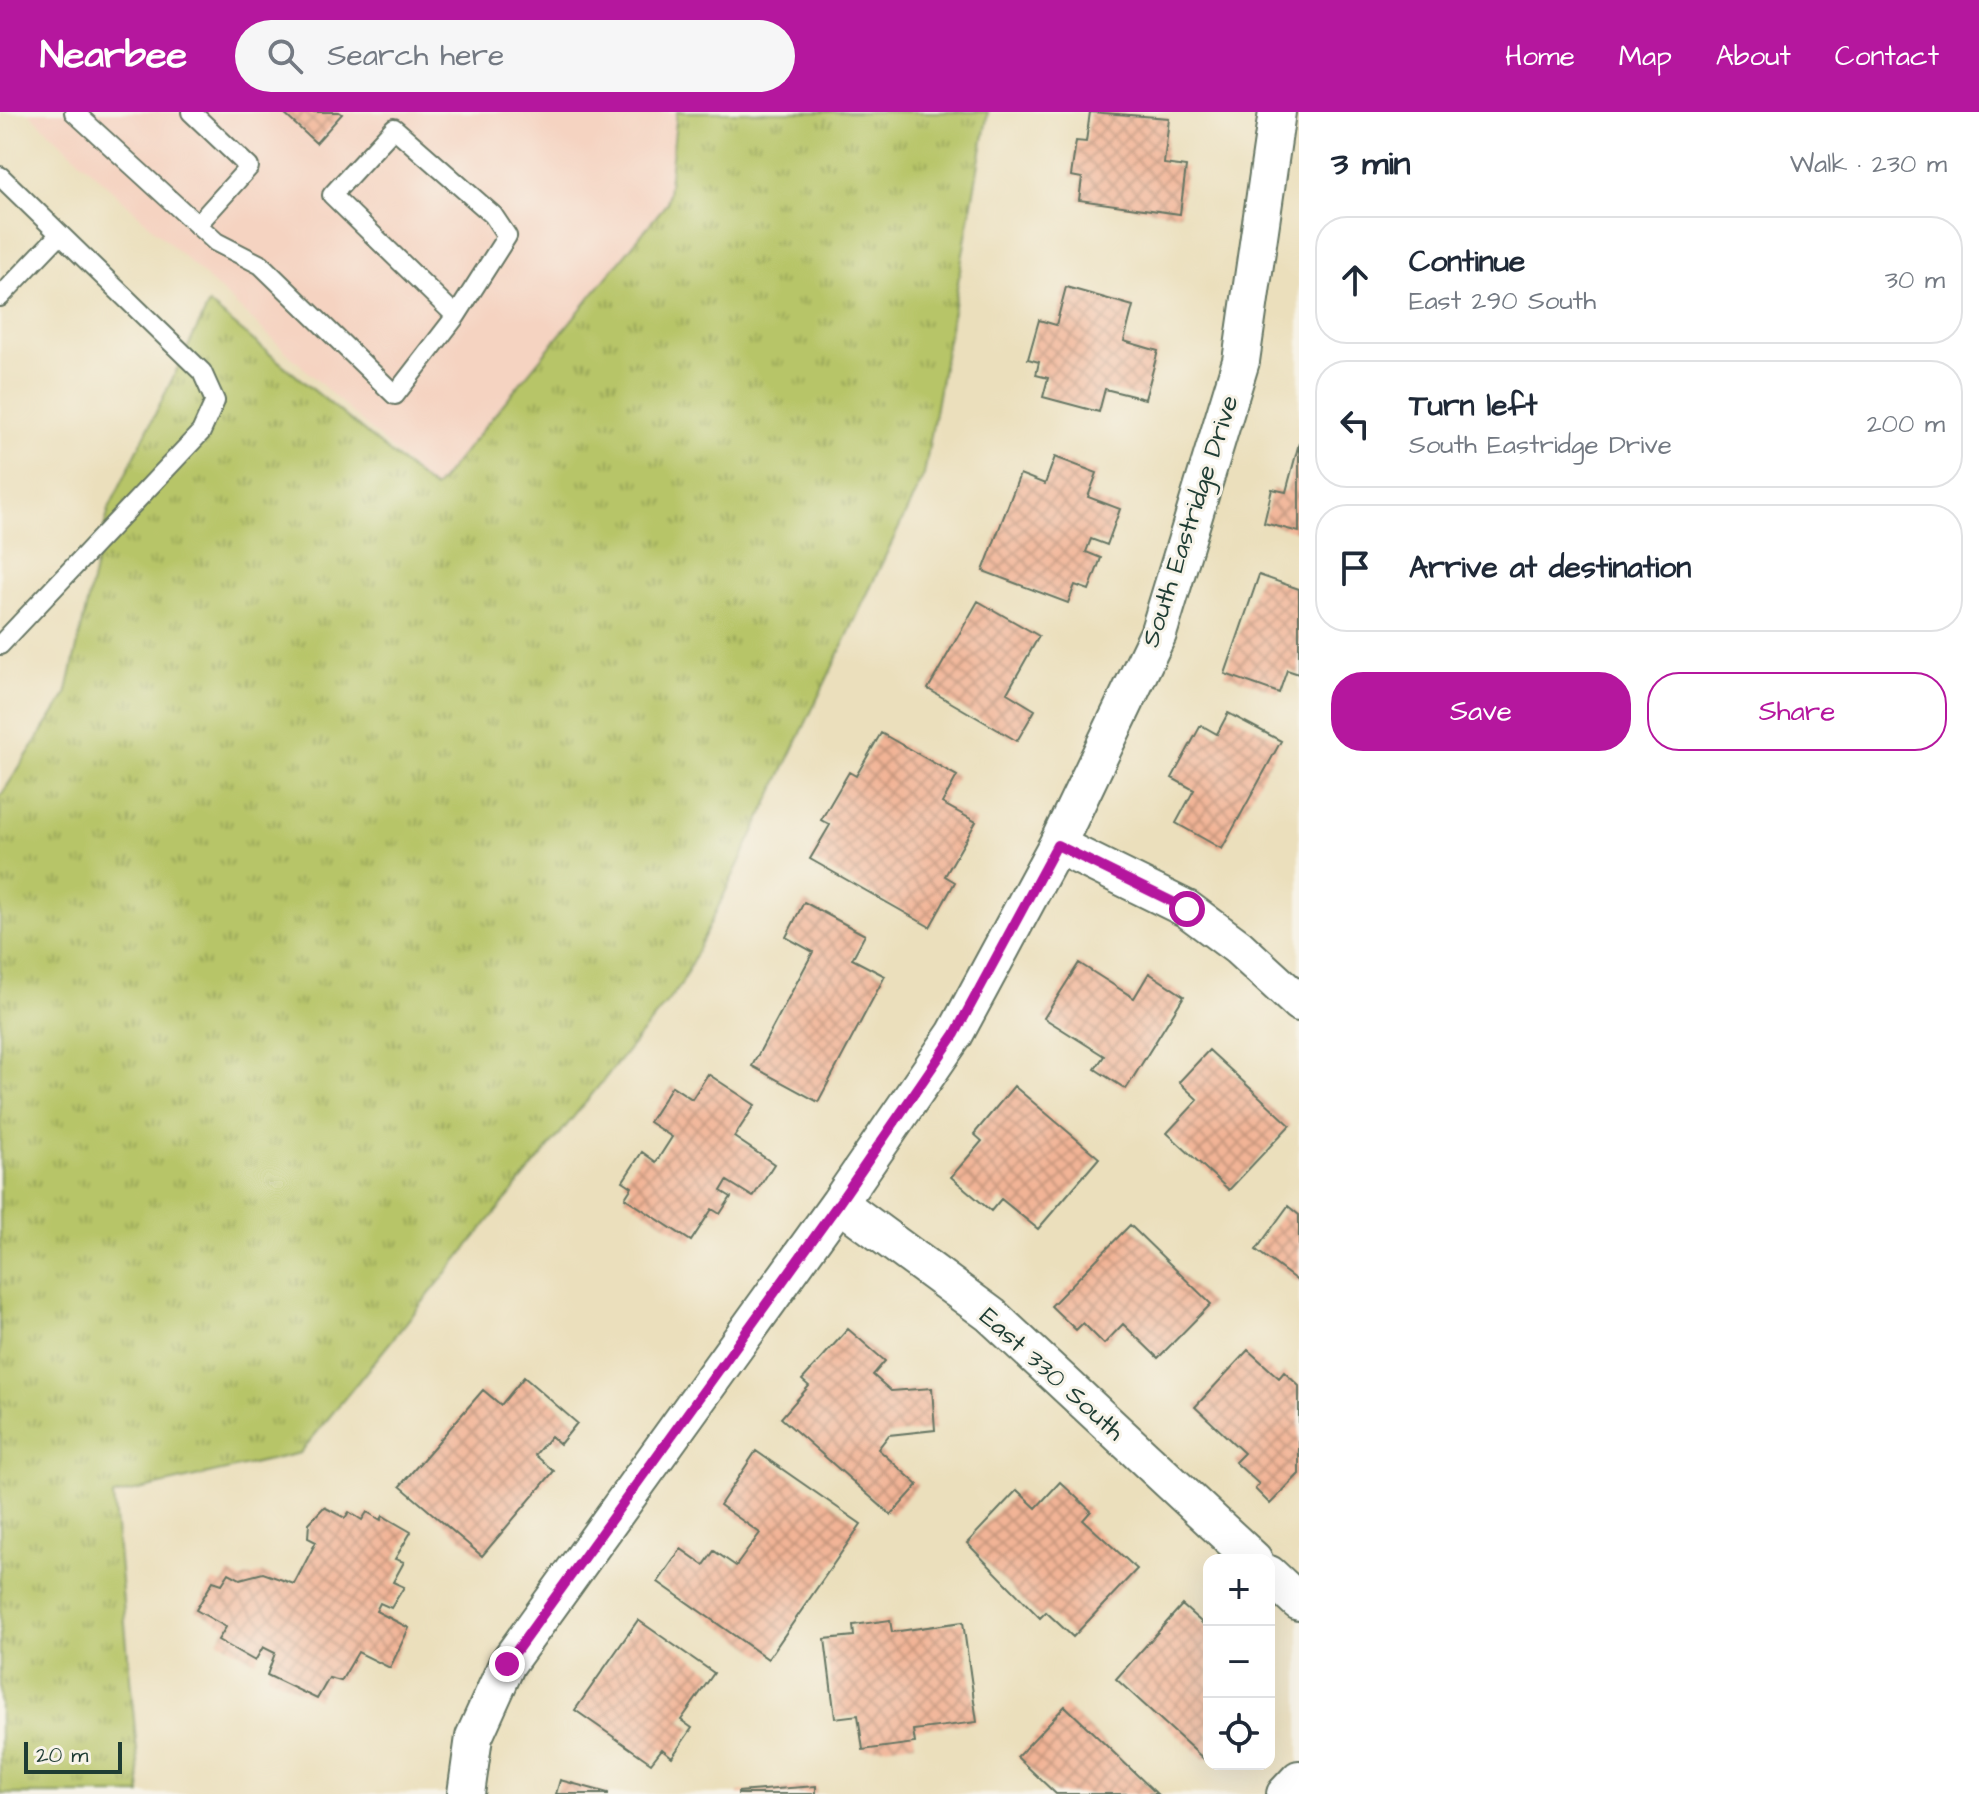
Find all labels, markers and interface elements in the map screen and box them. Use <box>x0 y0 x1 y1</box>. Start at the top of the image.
search box <box>235 20 795 92</box>
text: Nearbee <box>40 30 187 82</box>
icon: search <box>263 34 307 78</box>
text: Search here <box>327 35 504 77</box>
text: Home <box>1505 37 1575 76</box>
text: Map <box>1619 37 1672 76</box>
text: About <box>1716 37 1791 76</box>
text: Contact <box>1835 37 1939 76</box>
text: 3 min <box>1331 140 1411 188</box>
text: Walk · 230 m <box>1790 146 1947 182</box>
text: Continue <box>1409 241 1525 283</box>
icon: ahead <box>1333 258 1377 302</box>
text: 30 m <box>1885 262 1945 298</box>
text: East 290 South <box>1409 283 1596 319</box>
text: Turn left <box>1409 385 1537 427</box>
street label: South Eastridge Drive <box>1132 391 1250 652</box>
icon: left <box>1333 402 1377 446</box>
text: 200 m <box>1867 406 1945 442</box>
text: South Eastridge Drive <box>1409 427 1672 463</box>
icon: arrive <box>1333 546 1377 590</box>
text: Arrive at destination <box>1409 547 1691 589</box>
button: Save <box>1331 672 1631 751</box>
button: Share <box>1647 672 1947 751</box>
route start <box>1169 891 1205 927</box>
street label: East 330 South <box>972 1299 1132 1449</box>
map controls <box>1203 1554 1275 1770</box>
button: + <box>1203 1554 1275 1626</box>
button: − <box>1203 1626 1275 1698</box>
route end <box>489 1646 525 1682</box>
button: locate <box>1203 1698 1275 1770</box>
scale bar <box>24 1738 122 1774</box>
text: 20 m <box>36 1740 88 1771</box>

